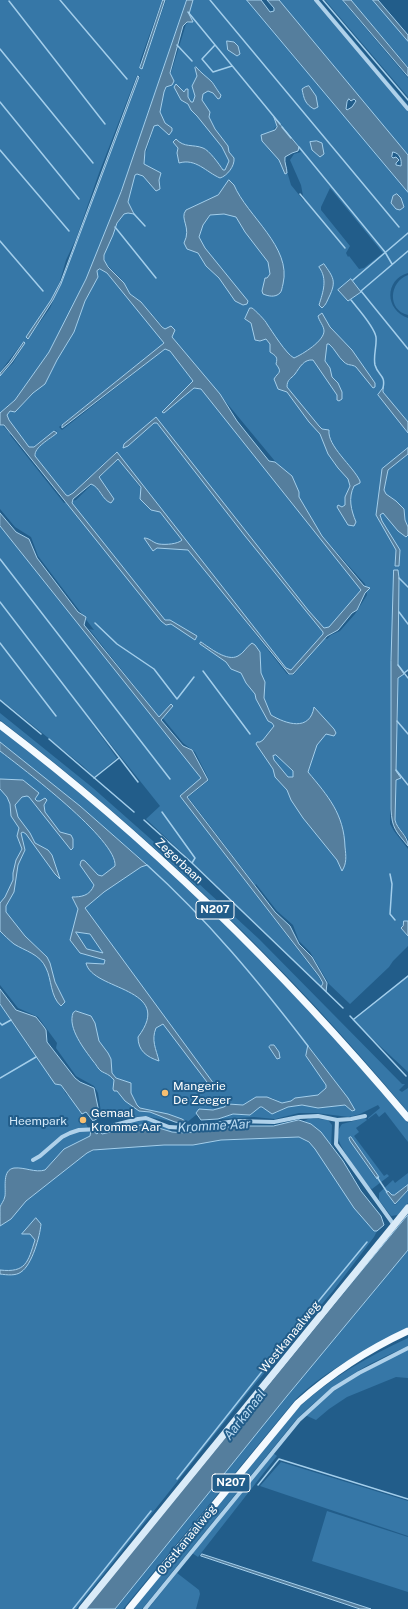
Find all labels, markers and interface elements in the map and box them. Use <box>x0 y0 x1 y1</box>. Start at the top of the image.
street label: Zegerbaan <box>152 835 206 887</box>
road number: N207 <box>196 901 234 919</box>
place label: Mangerie De Zeeger <box>173 1079 231 1107</box>
marker: Mangerie De Zeeger <box>160 1088 170 1098</box>
place label: Gemaal Kromme Aar <box>91 1106 161 1134</box>
park label: Heempark <box>9 1114 67 1128</box>
marker: Gemaal Kromme Aar <box>78 1115 88 1125</box>
water label: Kromme Aar <box>177 1116 251 1136</box>
street label: Westkanaalweg <box>257 1298 323 1376</box>
water label: Aarkanaal <box>221 1387 269 1443</box>
road number: N207 <box>212 1474 250 1492</box>
street label: Oostkanaalweg <box>154 1502 220 1578</box>

